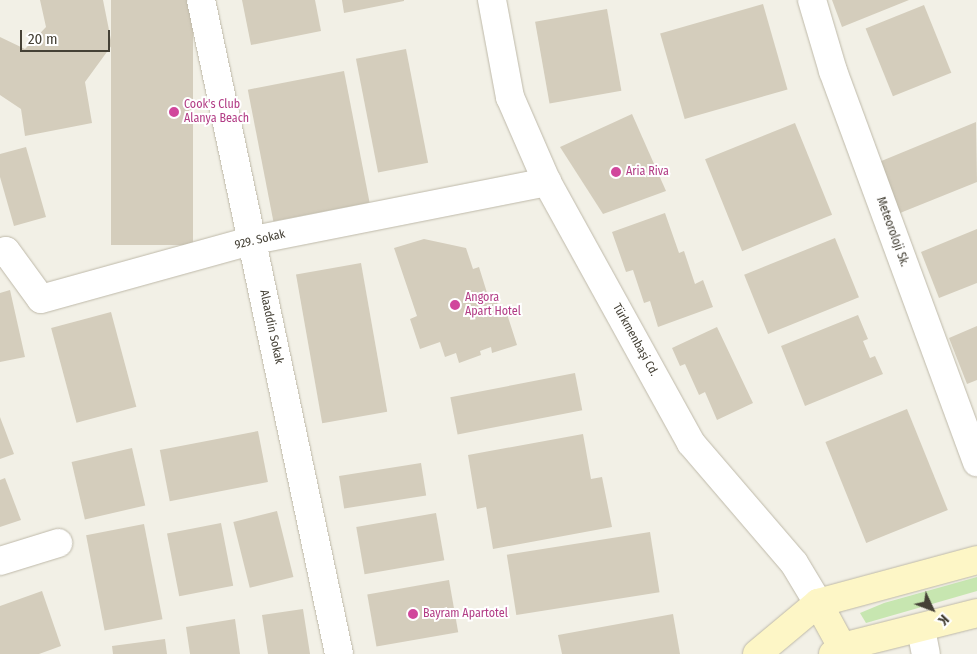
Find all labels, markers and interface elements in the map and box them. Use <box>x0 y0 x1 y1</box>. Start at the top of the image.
scale bar <box>22 20 112 52</box>
text: 20 m <box>28 30 58 48</box>
place label: Cook's Club Alanya Beach <box>184 98 249 126</box>
marker: Cook's Club Alanya Beach <box>168 106 180 118</box>
place label: Aria Riva <box>626 165 669 179</box>
marker: Aria Riva <box>610 166 622 178</box>
street label: Meteoroloji Sk. <box>873 195 911 269</box>
street label: 929. Sokak <box>233 227 287 253</box>
street label: Alaaddin Sokak <box>256 289 286 365</box>
place label: Angora Apart Hotel <box>465 291 521 319</box>
marker: Angora Apart Hotel <box>449 299 461 311</box>
street label: Türkmenbaşi Cd. <box>609 301 661 379</box>
north arrow <box>907 584 957 634</box>
place label: Bayram Apartotel <box>423 607 508 621</box>
marker: Bayram Apartotel <box>407 608 419 620</box>
text: K <box>934 611 952 628</box>

